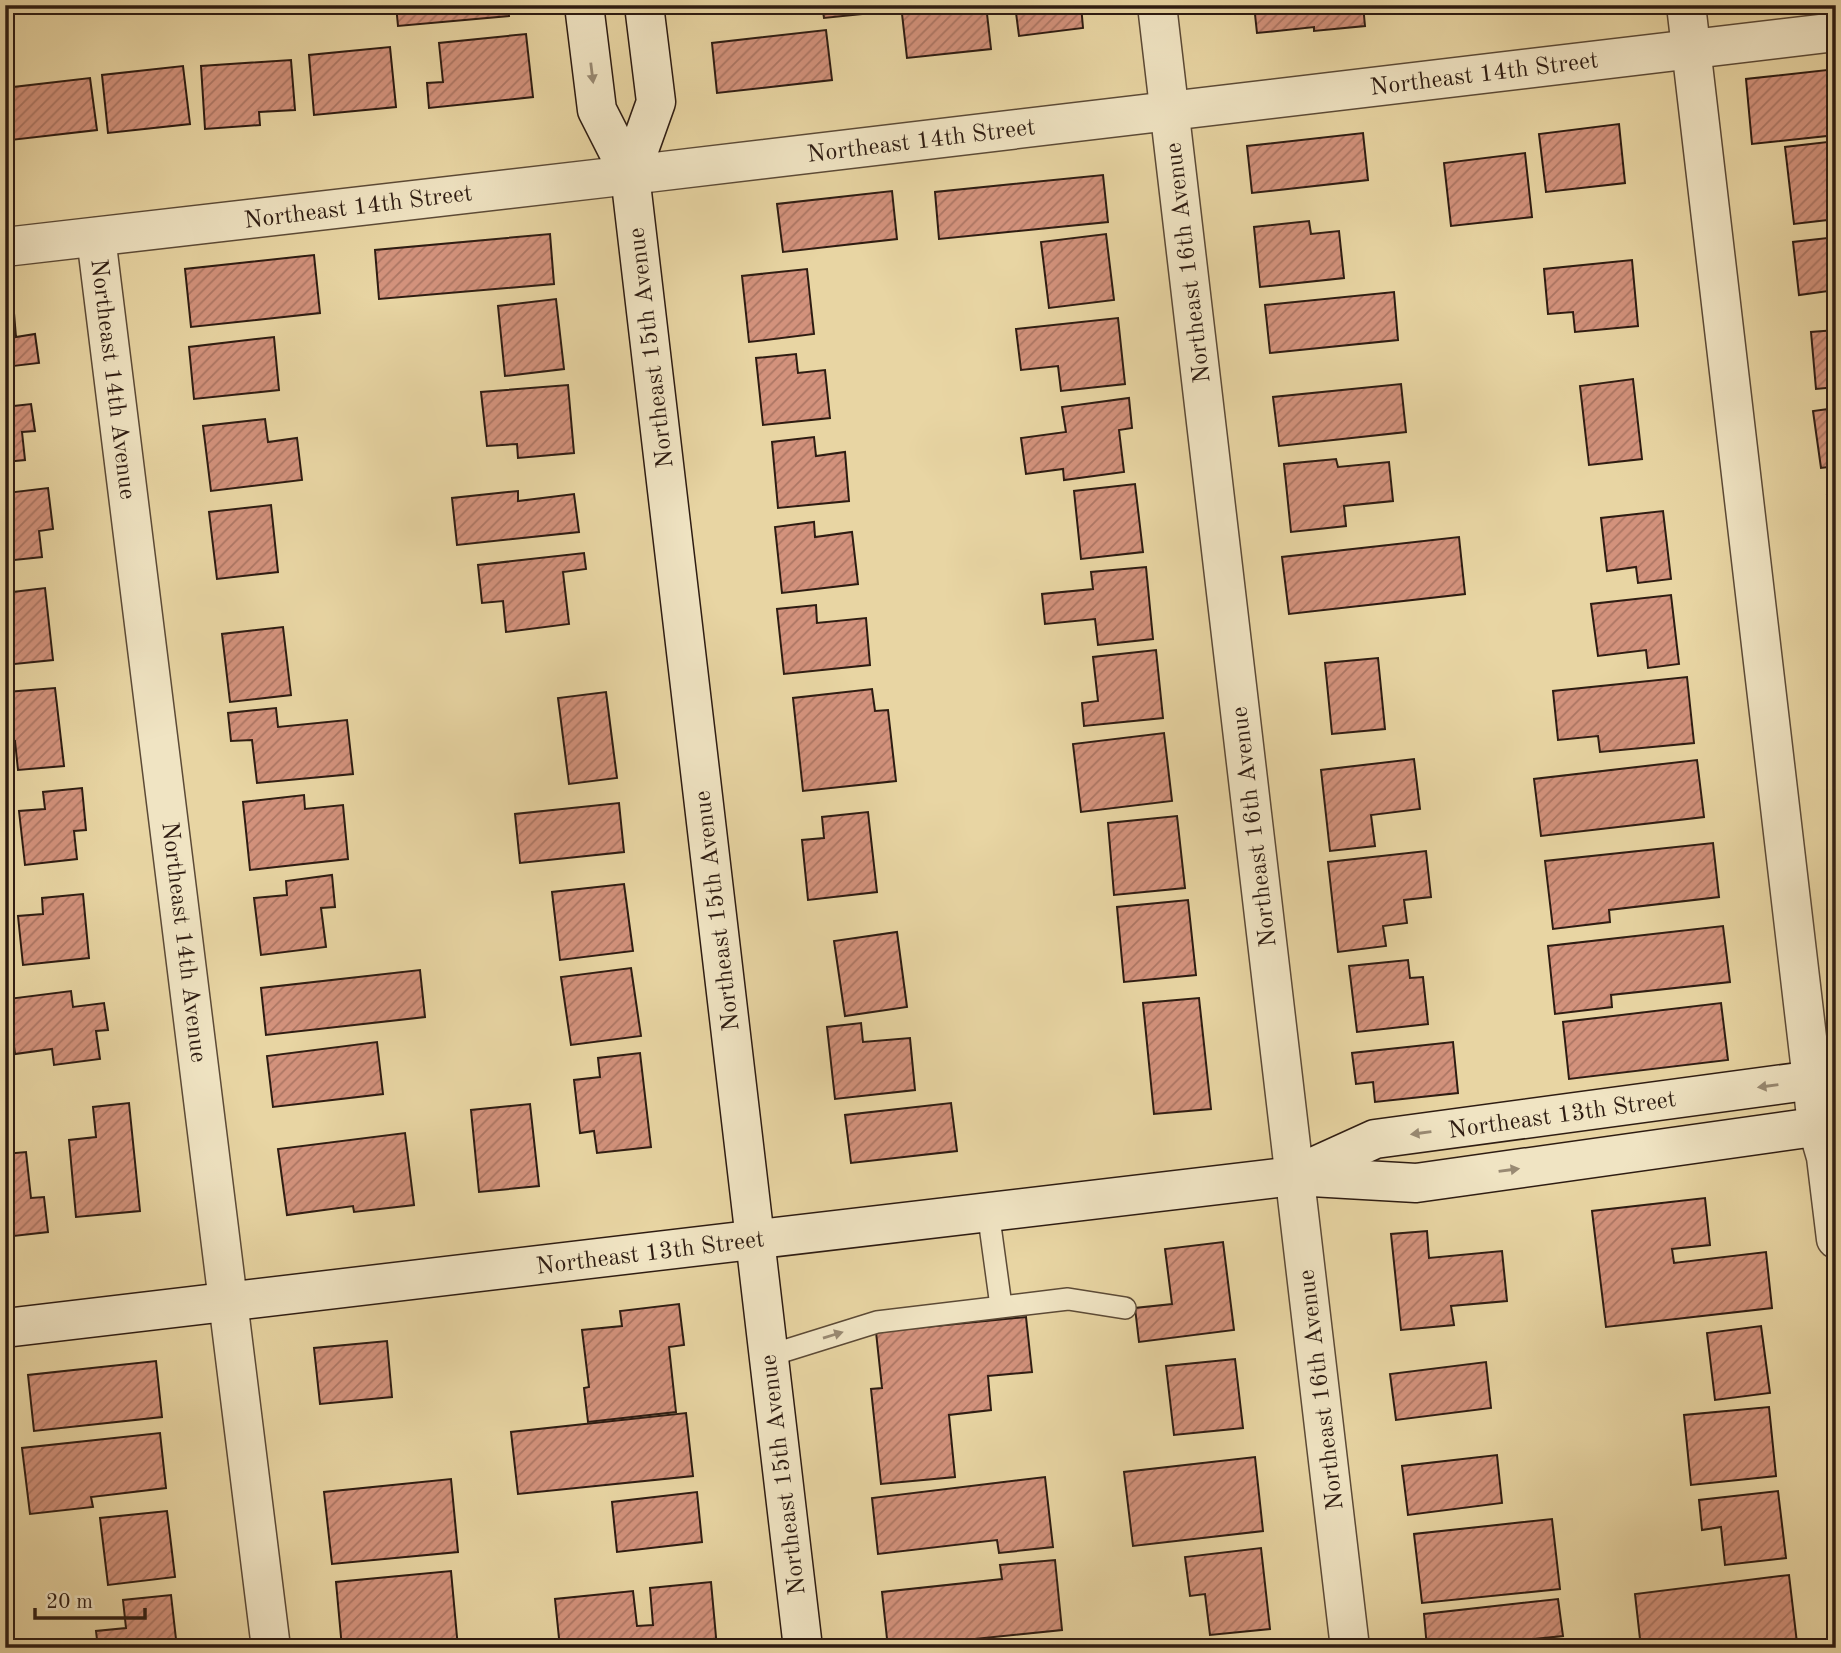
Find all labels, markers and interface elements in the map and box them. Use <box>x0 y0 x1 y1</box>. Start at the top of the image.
street label: Northeast 14th Street <box>1369 49 1600 101</box>
one-way arrow <box>587 62 598 84</box>
street label: Northeast 14th Street <box>806 116 1037 168</box>
street label: Northeast 16th Avenue <box>1162 141 1216 384</box>
street label: Northeast 14th Street <box>243 182 474 234</box>
street label: Northeast 15th Avenue <box>625 226 679 469</box>
street label: Northeast 14th Avenue <box>85 258 139 501</box>
street label: Northeast 16th Avenue <box>1228 705 1282 948</box>
street label: Northeast 15th Avenue <box>691 789 745 1032</box>
street label: Northeast 14th Avenue <box>156 821 210 1064</box>
one-way arrow <box>1757 1081 1779 1092</box>
street label: Northeast 13th Street <box>1447 1088 1678 1144</box>
one-way arrow <box>1410 1127 1432 1138</box>
one-way arrow <box>1498 1164 1520 1175</box>
street label: Northeast 13th Street <box>535 1228 766 1280</box>
street label: Northeast 16th Avenue <box>1295 1268 1349 1511</box>
one-way arrow <box>823 1330 844 1340</box>
street label: Northeast 15th Avenue <box>757 1353 811 1596</box>
scale bar <box>35 1576 145 1620</box>
text: 20 m <box>46 1592 93 1613</box>

